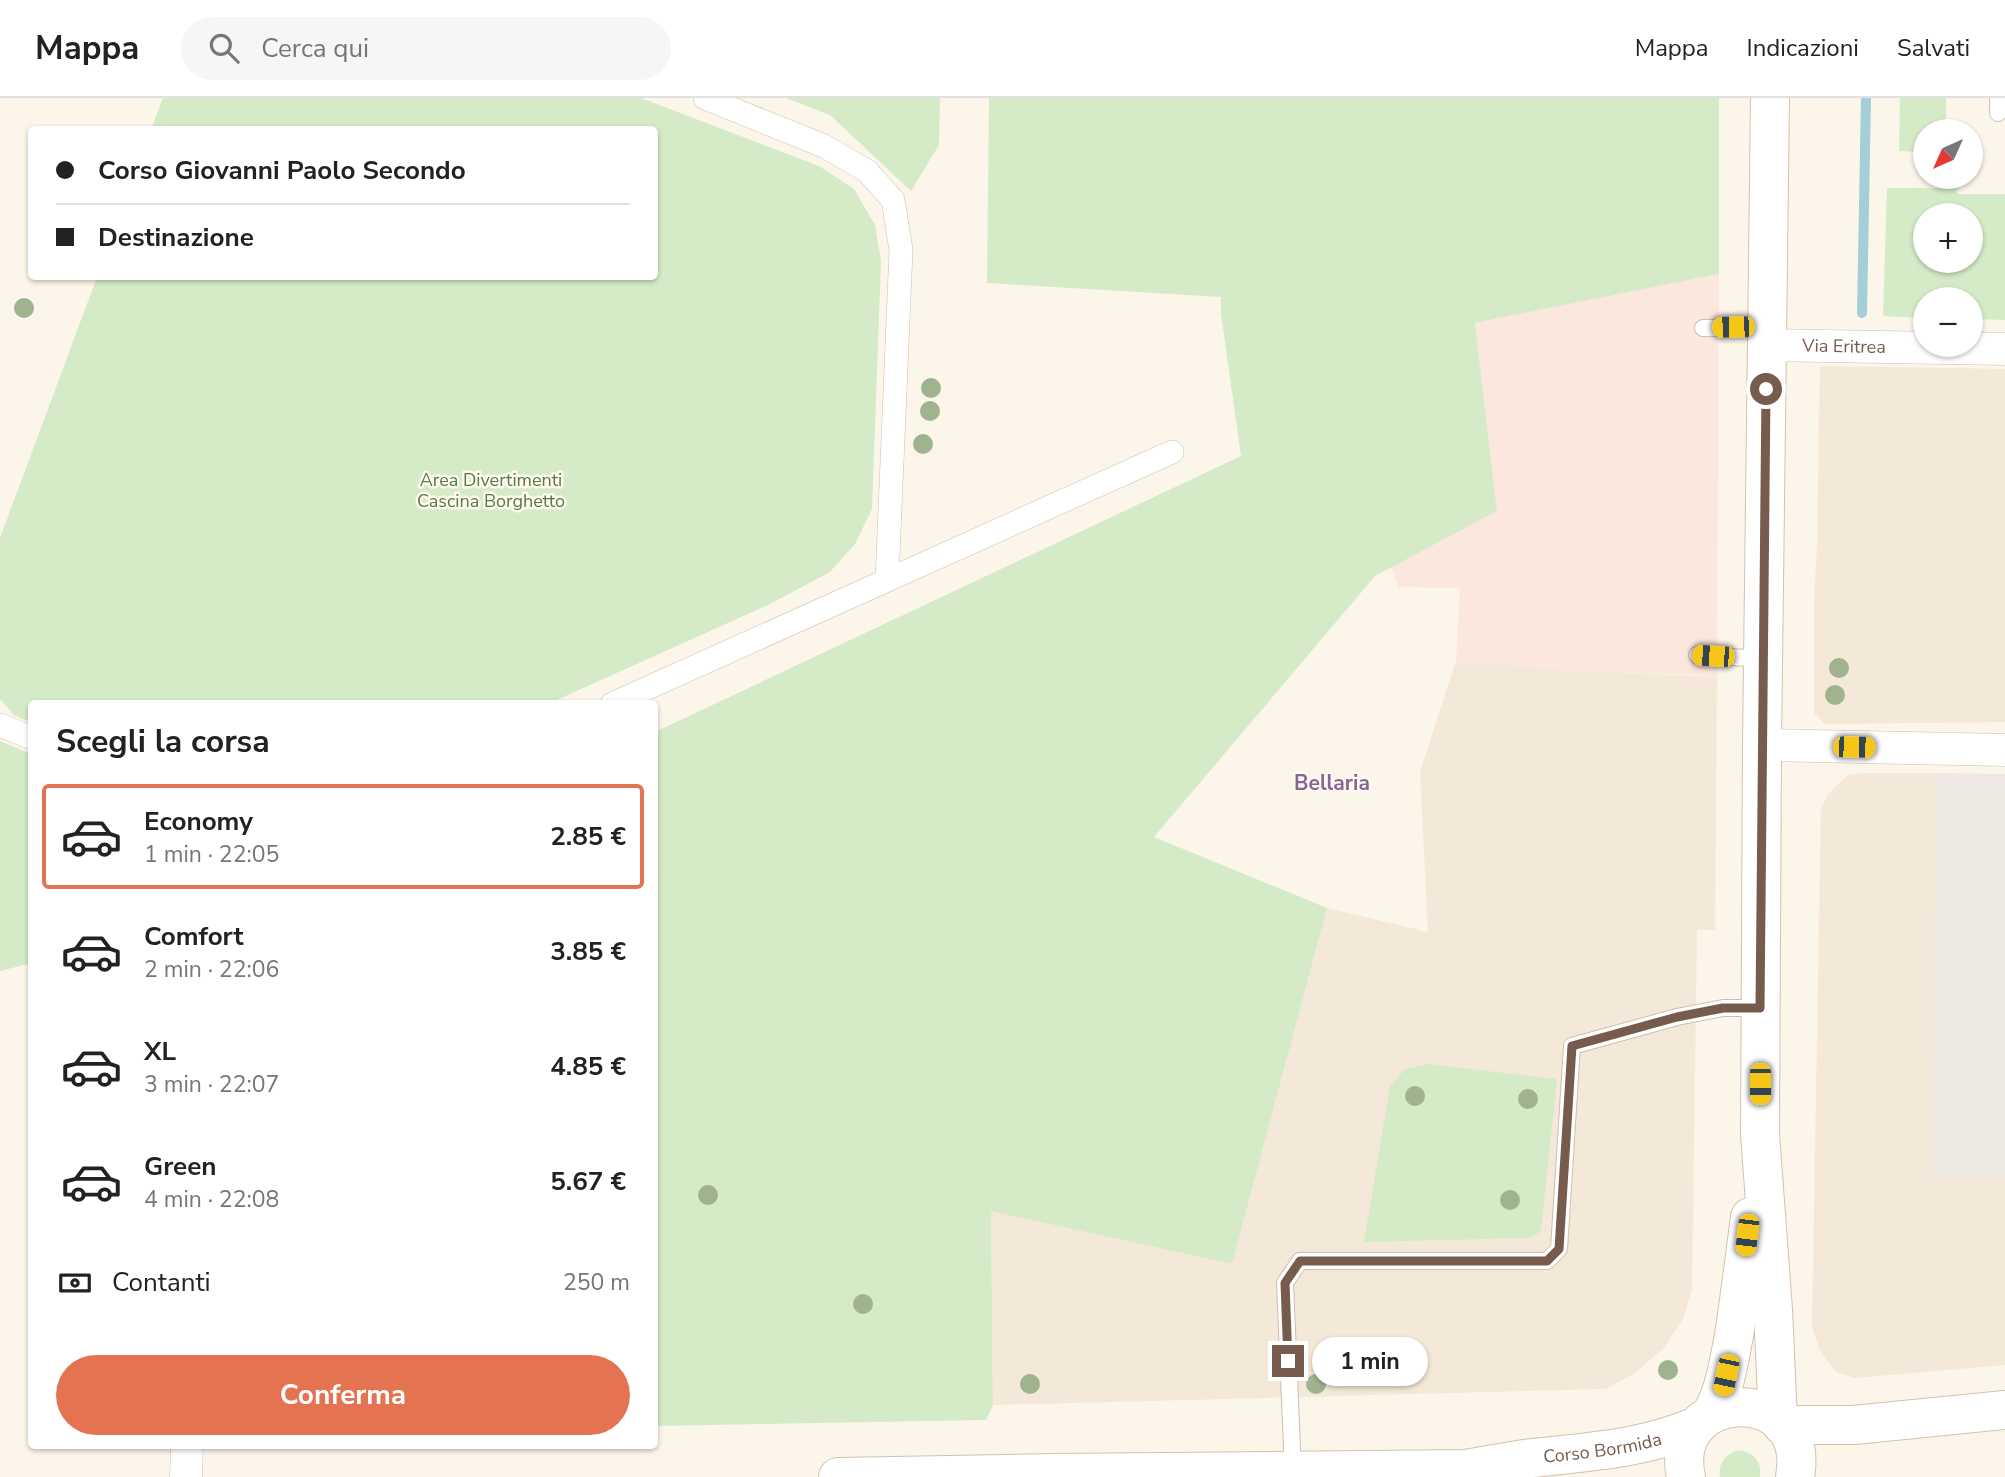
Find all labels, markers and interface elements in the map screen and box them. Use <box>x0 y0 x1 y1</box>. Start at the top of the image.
search box <box>181 17 671 80</box>
text: Mappa <box>35 26 139 71</box>
icon: search <box>205 29 243 67</box>
text: Cerca qui <box>261 31 369 66</box>
text: Mappa <box>1635 32 1709 64</box>
text: Indicazioni <box>1747 32 1859 64</box>
text: Salvati <box>1897 32 1970 64</box>
north arrow <box>1913 119 1983 189</box>
map controls <box>1913 119 1983 357</box>
text: Corso Giovanni Paolo Secondo <box>98 153 466 188</box>
button: + <box>1913 203 1983 273</box>
text: Destinazione <box>98 220 254 255</box>
button: − <box>1913 287 1983 357</box>
car <box>1712 316 1755 338</box>
street label: Via Eritrea <box>1801 334 1886 359</box>
route start <box>1750 373 1782 405</box>
park label: Area Divertimenti Cascina Borghetto <box>417 468 565 513</box>
car <box>1692 644 1735 668</box>
text: Scegli la corsa <box>56 720 270 763</box>
car <box>1833 736 1876 758</box>
district label: Bellaria <box>1294 769 1370 797</box>
text: Economy <box>144 804 253 839</box>
icon: car <box>60 805 123 868</box>
text: 2.85 € <box>550 819 626 854</box>
text: 1 min · 22:05 <box>144 839 279 870</box>
text: Comfort <box>144 919 244 954</box>
icon: car <box>60 920 123 983</box>
text: 3.85 € <box>550 934 626 969</box>
text: 2 min · 22:06 <box>144 954 279 985</box>
text: XL <box>144 1034 176 1069</box>
icon: car <box>60 1035 123 1098</box>
text: 4.85 € <box>550 1049 626 1084</box>
car <box>1750 1063 1771 1105</box>
text: 3 min · 22:07 <box>144 1069 279 1100</box>
text: Green <box>144 1149 217 1184</box>
icon: car <box>60 1150 123 1213</box>
text: 5.67 € <box>550 1164 626 1199</box>
text: 4 min · 22:08 <box>144 1184 279 1215</box>
car <box>1735 1213 1760 1257</box>
icon: cash <box>56 1264 94 1302</box>
text: Contanti <box>112 1265 211 1300</box>
text: 250 m <box>563 1267 630 1298</box>
callout: 1 min <box>1312 1336 1428 1386</box>
route end <box>1272 1345 1304 1377</box>
text: 1 min <box>1340 1346 1400 1377</box>
car <box>1712 1352 1741 1398</box>
button: Conferma <box>56 1355 630 1435</box>
street label: Corso Bormida <box>1542 1427 1664 1469</box>

